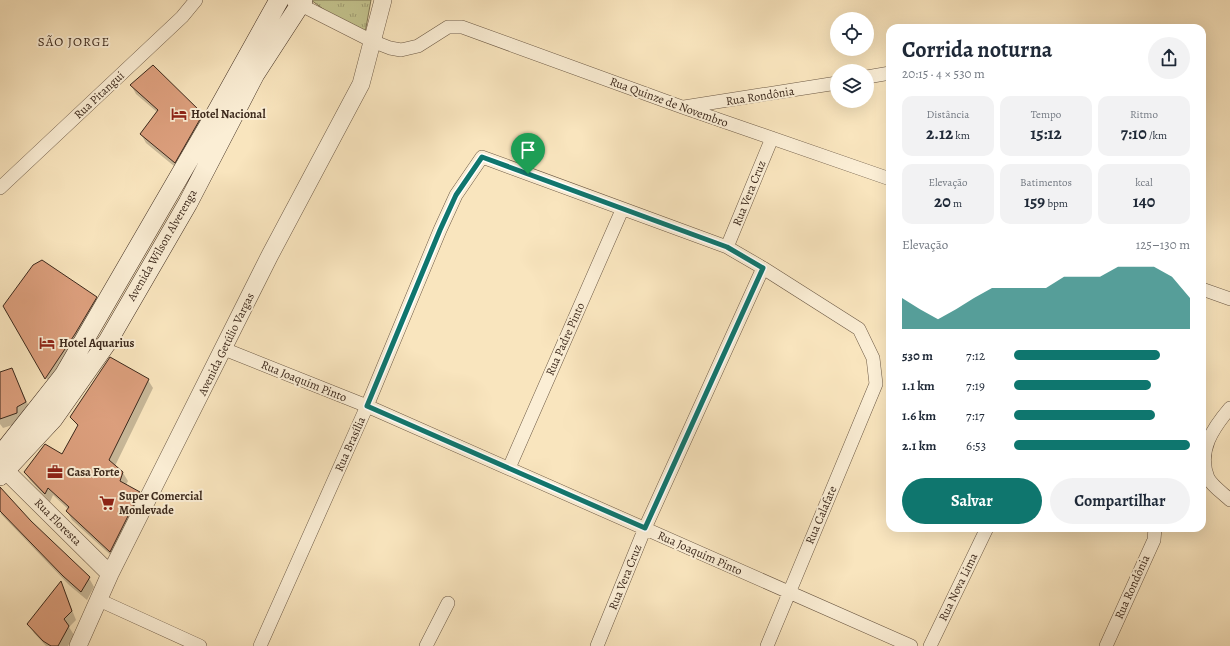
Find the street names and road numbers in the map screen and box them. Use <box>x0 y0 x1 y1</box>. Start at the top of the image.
street label: Rua Pitangui <box>70 68 128 122</box>
street label: Rua Quinze de Novembro <box>608 73 730 131</box>
street label: Rua Rondônia <box>725 83 796 109</box>
street label: Rua Vera Cruz <box>729 158 769 228</box>
street label: Avenida Wilson Alverenga <box>123 186 201 305</box>
street label: Avenida Getúlio Vargas <box>194 290 258 399</box>
street label: Rua Padre Pinto <box>542 300 588 378</box>
street label: Rua Joaquim Pinto <box>259 356 349 406</box>
street label: Rua Brasília <box>331 414 369 474</box>
street label: Rua Calafate <box>802 483 840 547</box>
street label: Rua Floresta <box>31 495 85 549</box>
street label: Rua Joaquim Pinto <box>655 527 745 579</box>
street label: Rua Vera Cruz <box>605 542 645 612</box>
street label: Rua Nova Lima <box>935 550 982 624</box>
street label: Rua Rondônia <box>1111 552 1153 622</box>

